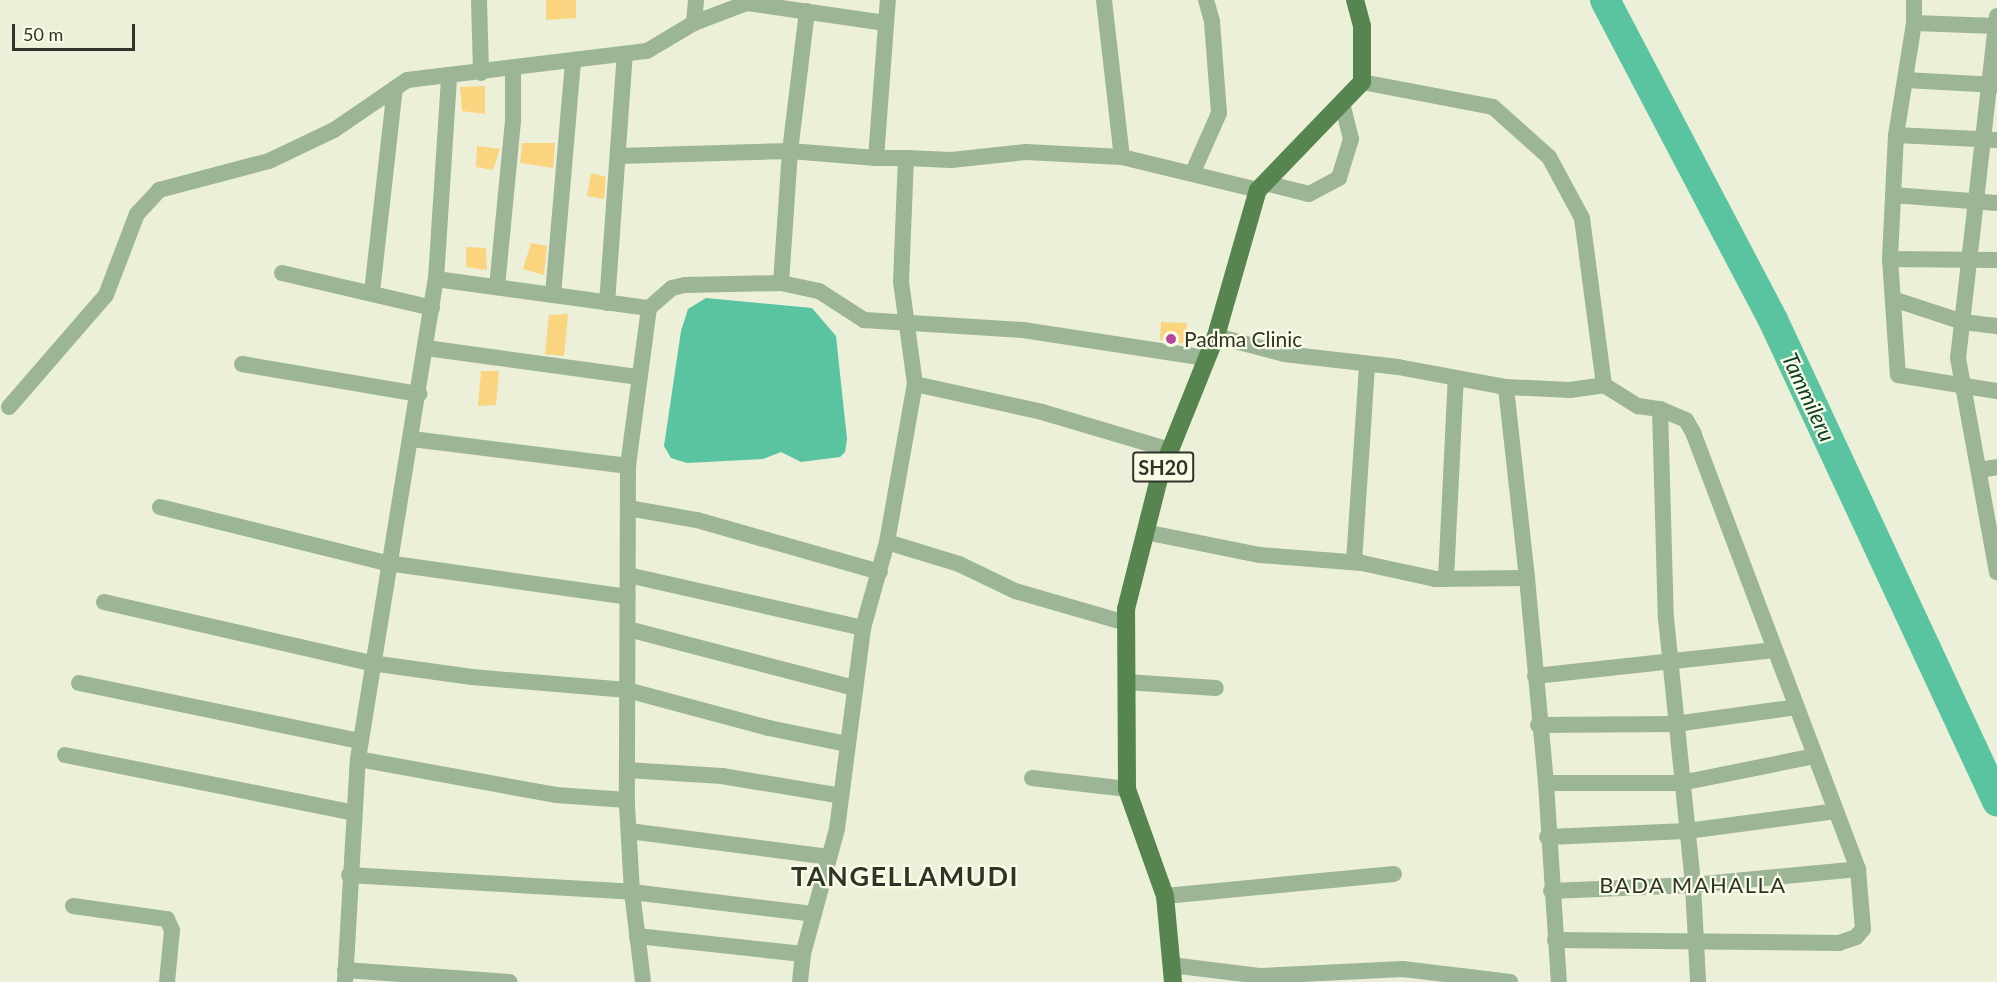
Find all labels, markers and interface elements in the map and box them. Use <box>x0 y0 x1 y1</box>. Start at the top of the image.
scale bar <box>15 12 138 50</box>
text: 50 m <box>23 23 63 45</box>
place label: Padma Clinic <box>1184 326 1302 352</box>
marker: Padma Clinic <box>1162 330 1180 348</box>
water label: Tammileru <box>1777 348 1841 446</box>
road number: SH20 <box>1132 450 1194 484</box>
district label: TANGELLAMUDI <box>791 860 1019 892</box>
district label: BADA MAHALLA <box>1599 872 1787 898</box>

